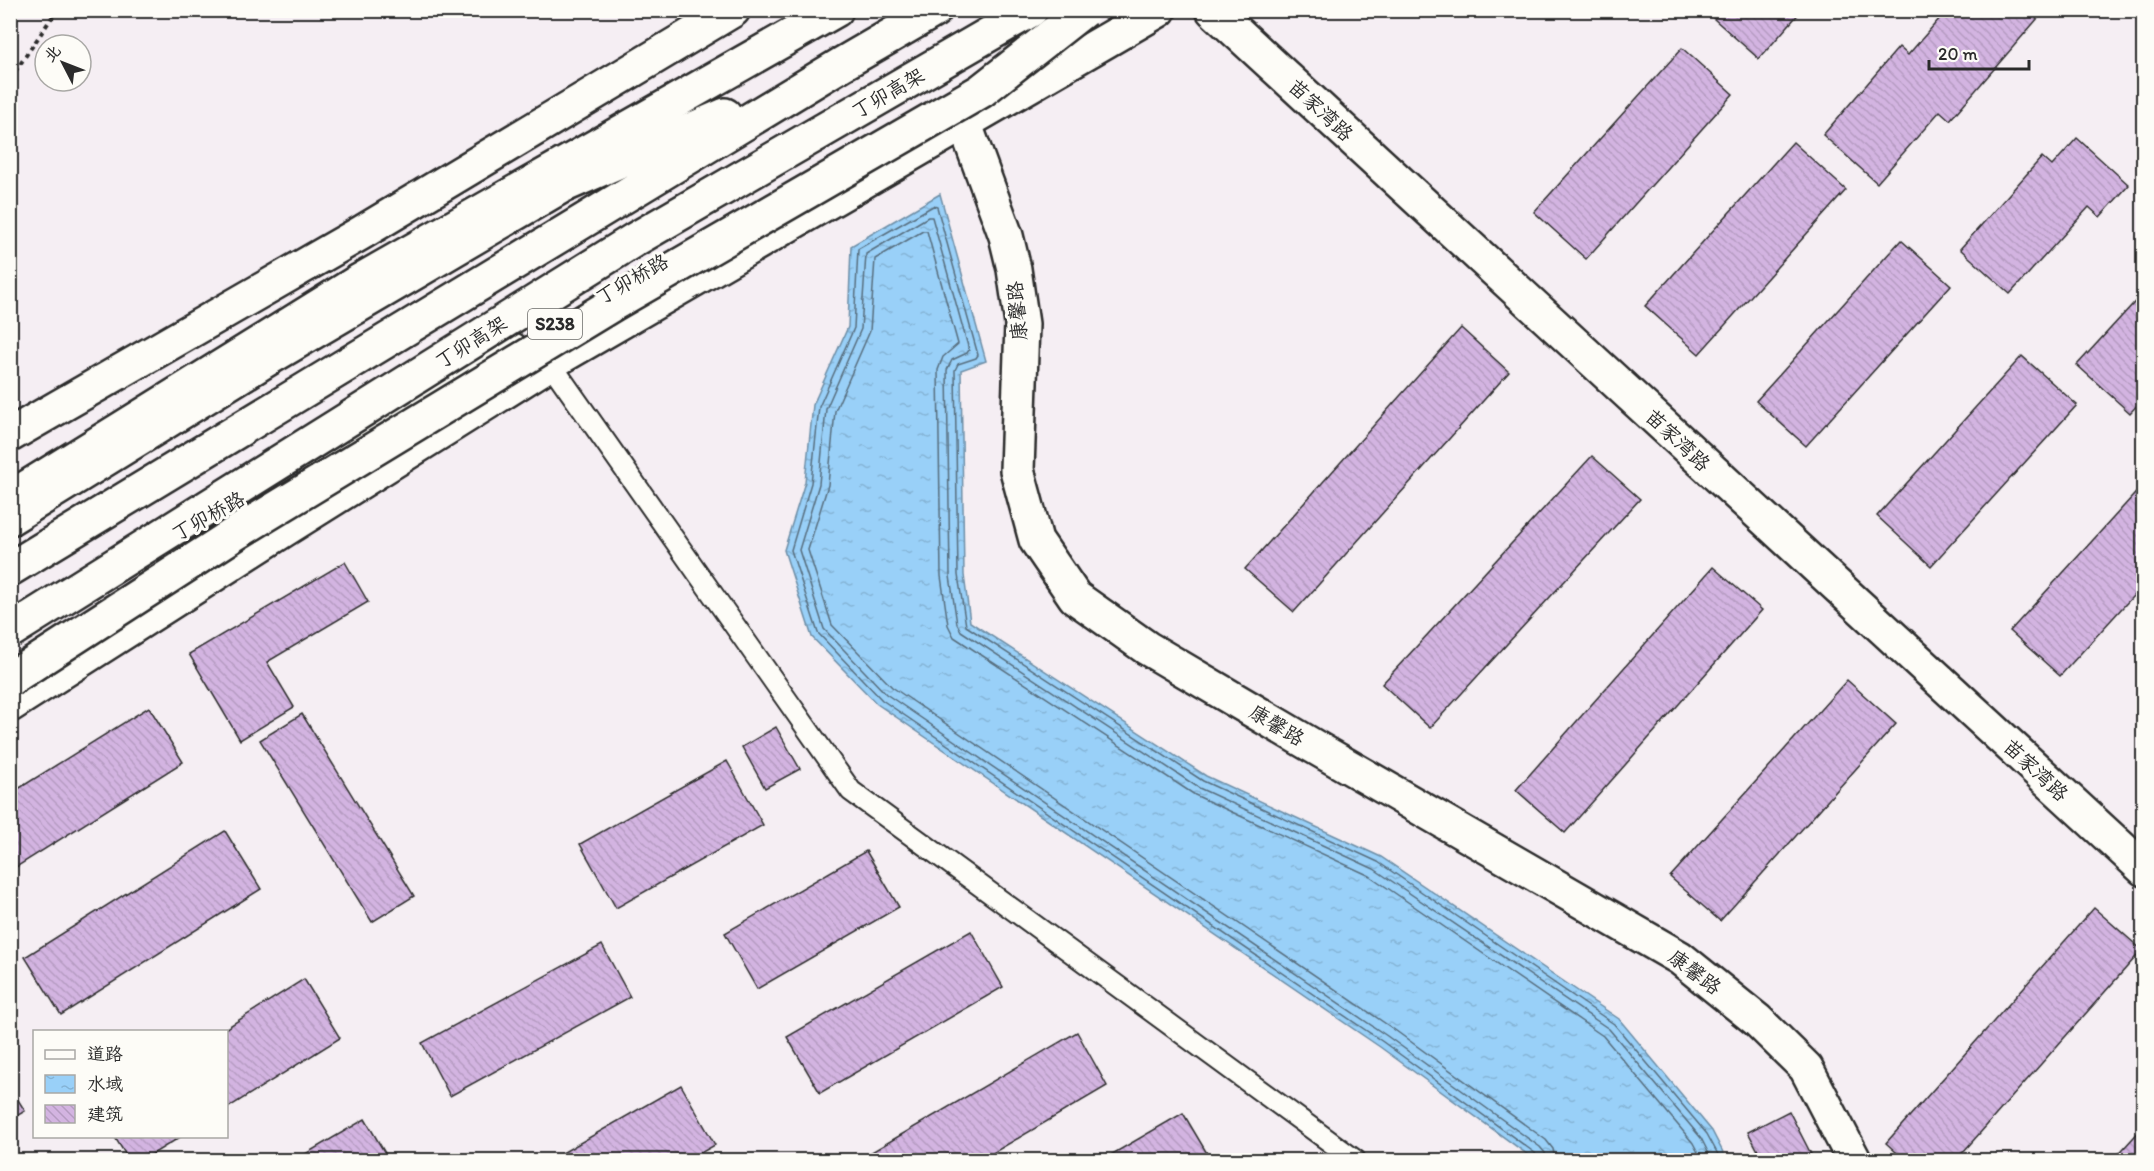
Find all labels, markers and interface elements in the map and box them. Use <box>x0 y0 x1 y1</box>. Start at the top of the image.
north arrow <box>33 33 93 93</box>
scale bar <box>1929 33 2030 71</box>
text: 北 <box>40 41 65 66</box>
text: 20 m <box>1938 43 1978 65</box>
street label: 丁卯高架 <box>847 63 929 123</box>
street label: 苗家湾路 <box>1284 74 1359 147</box>
street label: 丁卯桥路 <box>591 248 674 309</box>
street label: 康馨路 <box>1002 279 1032 342</box>
road number: S238 <box>528 309 582 339</box>
street label: 丁卯高架 <box>431 311 511 373</box>
street label: 苗家湾路 <box>1641 404 1716 477</box>
street label: 丁卯桥路 <box>167 486 250 546</box>
street label: 康馨路 <box>1245 699 1310 751</box>
street label: 苗家湾路 <box>1999 734 2074 807</box>
street label: 康馨路 <box>1664 944 1727 1000</box>
legend <box>33 1030 228 1138</box>
text: 道路 <box>87 1043 123 1065</box>
text: 水域 <box>87 1073 123 1095</box>
text: 建筑 <box>87 1103 123 1125</box>

